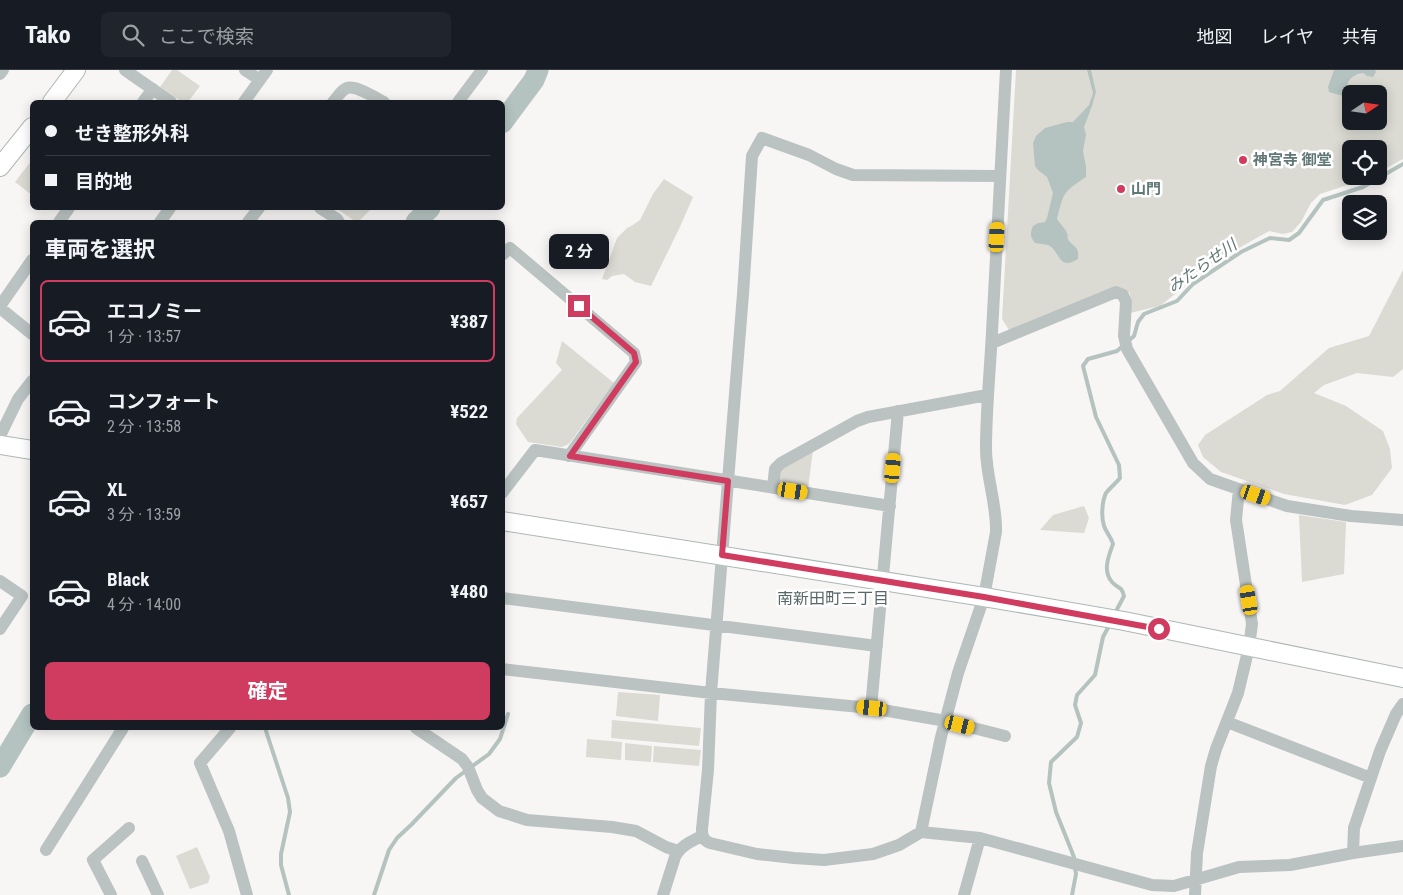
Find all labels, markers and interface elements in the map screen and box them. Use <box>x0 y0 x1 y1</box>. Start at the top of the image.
search box <box>101 12 451 57</box>
text: Tako <box>25 21 71 49</box>
icon: search <box>119 21 147 49</box>
text: ここで検索 <box>159 25 254 48</box>
text: 地図 <box>1197 26 1233 47</box>
text: レイヤ <box>1261 26 1314 47</box>
text: 共有 <box>1342 26 1378 47</box>
north arrow <box>1342 85 1388 130</box>
map controls <box>1342 85 1387 240</box>
text: せき整形外科 <box>75 122 189 145</box>
button: locate <box>1342 140 1387 185</box>
place label: 神宮寺 御堂 <box>1252 151 1331 169</box>
marker: 神宮寺 御堂 <box>1237 154 1249 166</box>
text: 目的地 <box>75 170 132 193</box>
place label: 山門 <box>1131 180 1161 198</box>
marker: 山門 <box>1115 183 1127 195</box>
button: layers <box>1342 195 1387 240</box>
car <box>988 222 1005 252</box>
callout: 2 分 <box>549 234 609 268</box>
water label: みたらせ川 <box>1164 234 1242 297</box>
text: 車両を選択 <box>45 237 155 262</box>
text: 2 分 <box>565 242 593 261</box>
route end <box>568 295 590 317</box>
icon: car <box>47 299 92 344</box>
text: エコノミー <box>107 300 202 323</box>
text: ¥387 <box>450 310 488 333</box>
text: 1 分 · 13:57 <box>107 327 181 346</box>
icon: car <box>47 389 92 434</box>
text: コンフォート <box>107 390 220 413</box>
text: ¥522 <box>450 400 488 423</box>
text: 2 分 · 13:58 <box>107 417 181 436</box>
car <box>884 452 901 484</box>
text: XL <box>107 478 127 501</box>
icon: car <box>47 479 92 524</box>
car <box>777 481 808 501</box>
car <box>1239 483 1272 507</box>
text: ¥657 <box>450 490 488 513</box>
text: 3 分 · 13:59 <box>107 505 181 524</box>
text: Black <box>107 568 149 591</box>
icon: car <box>47 569 92 614</box>
text: ¥480 <box>450 580 488 603</box>
car <box>1239 584 1258 616</box>
district label: 南新田町三丁目 <box>777 589 889 608</box>
text: 4 分 · 14:00 <box>107 595 181 614</box>
route start <box>1148 618 1170 640</box>
button: 確定 <box>45 662 490 720</box>
car <box>856 699 887 717</box>
car <box>943 714 976 736</box>

